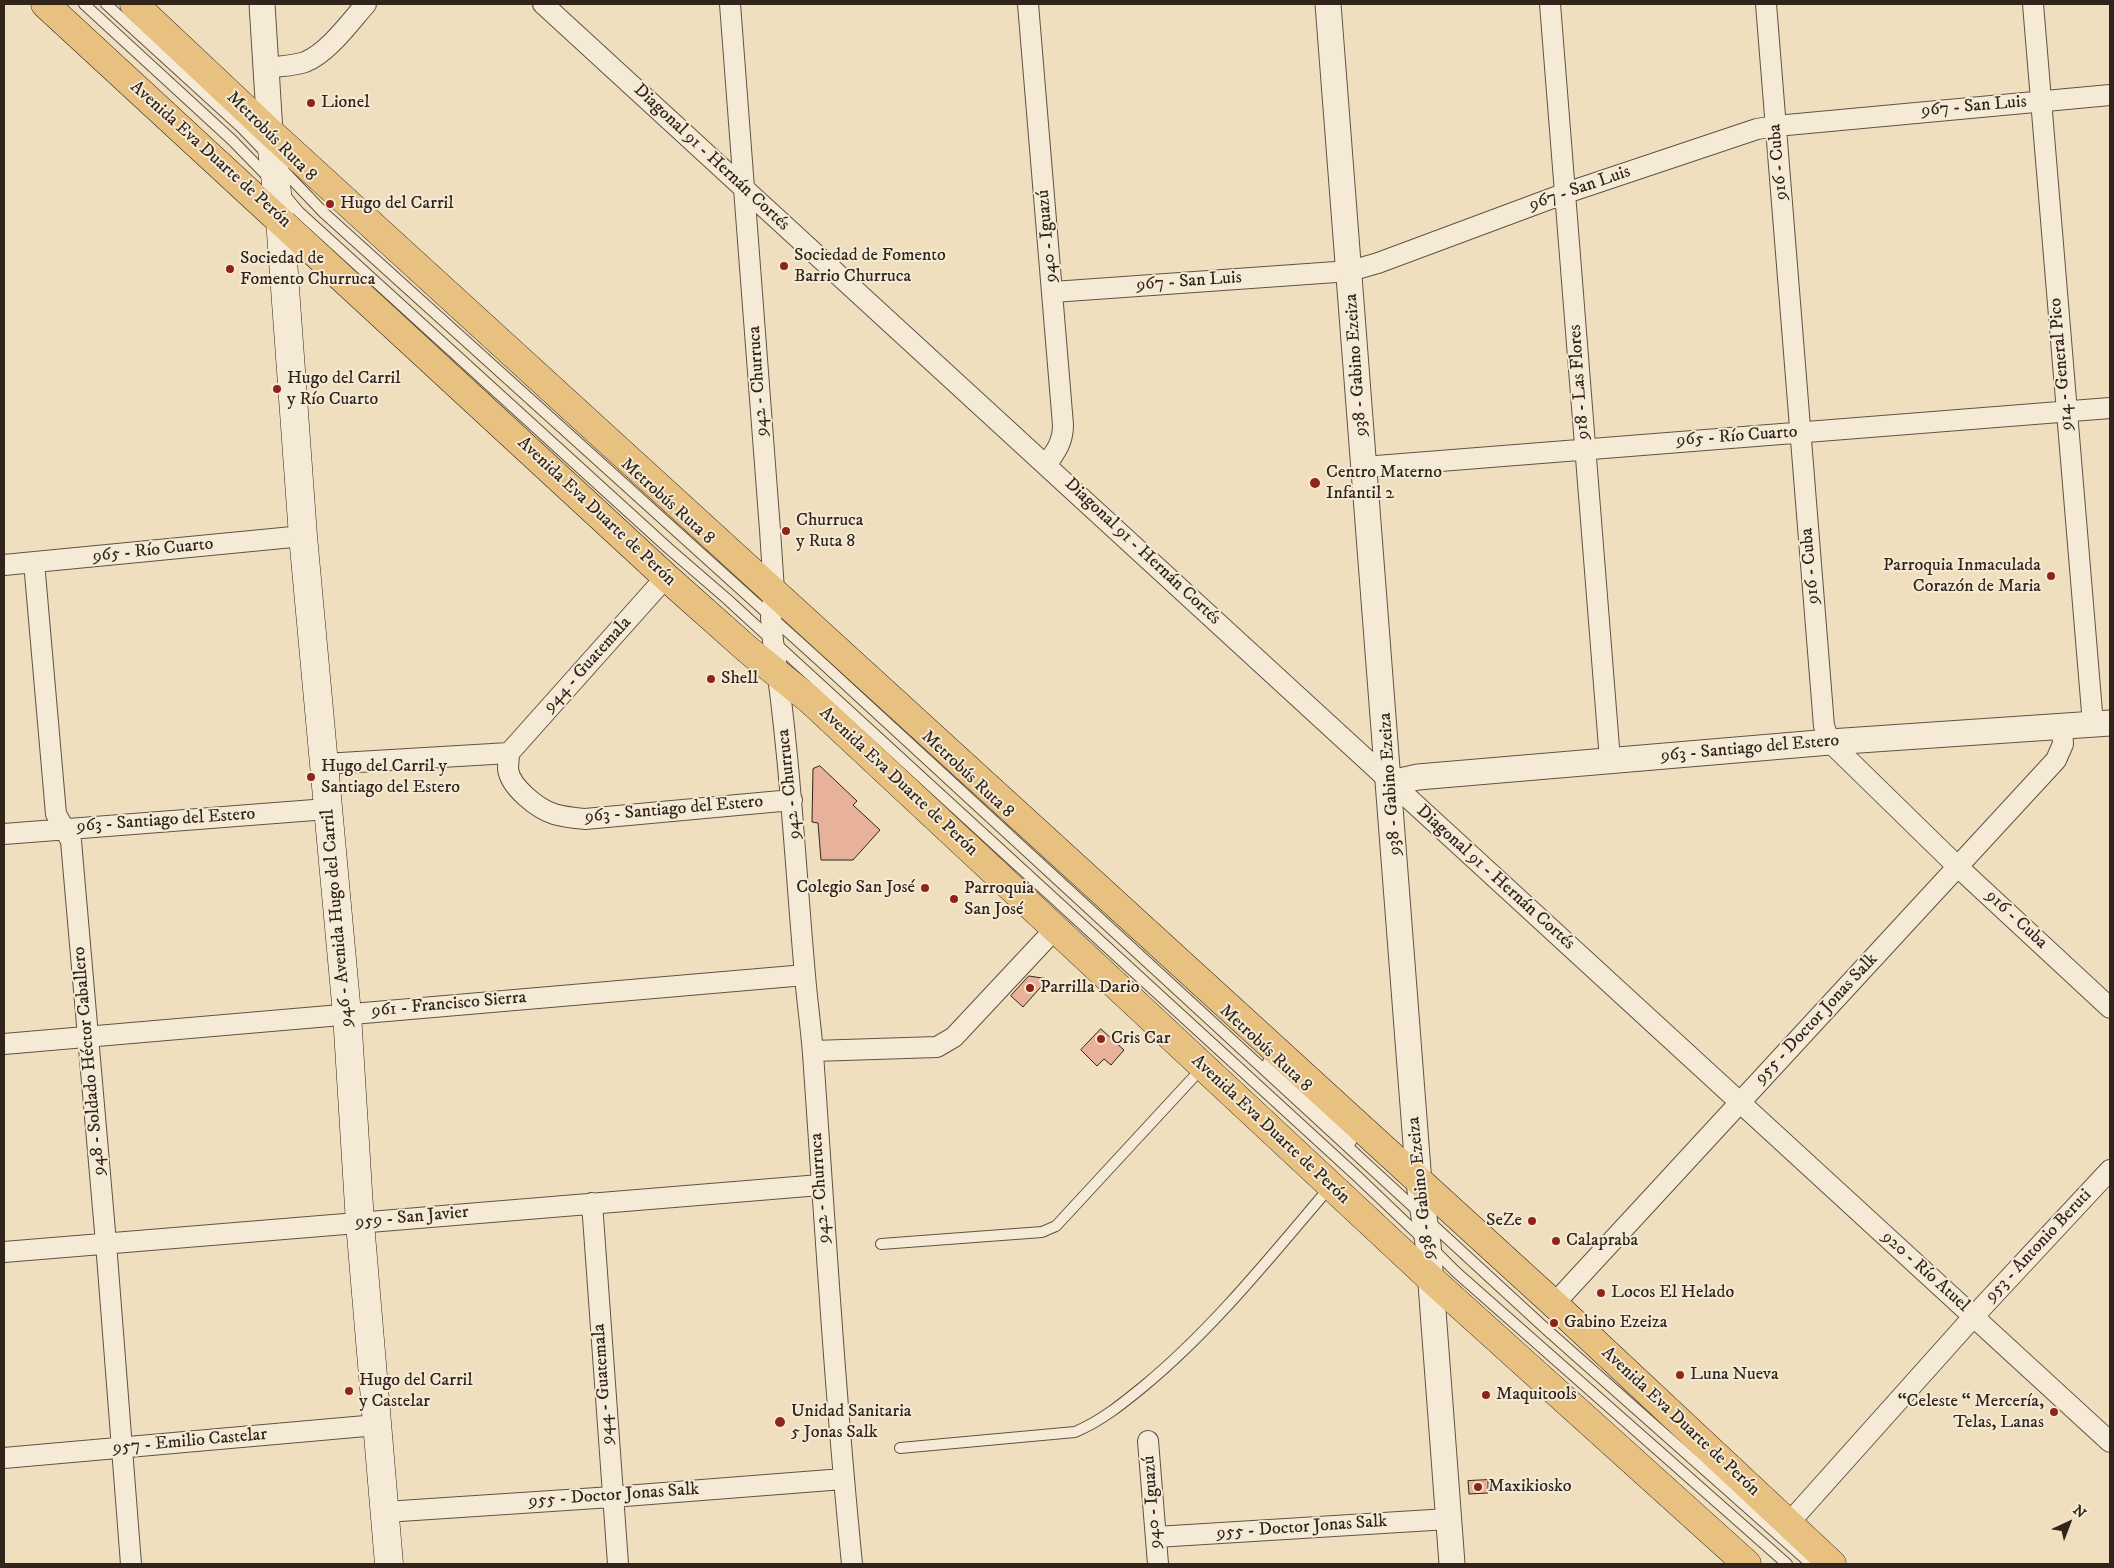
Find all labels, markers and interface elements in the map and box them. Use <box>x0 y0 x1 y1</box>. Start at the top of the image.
street label: Avenida Eva Duarte de Perón <box>125 77 295 233</box>
street label: Diagonal 91 - Hernán Cortés <box>628 80 794 236</box>
street label: Metrobús Ruta 8 <box>221 87 321 187</box>
place label: Lionel <box>321 92 370 114</box>
street label: 967 - San Luis <box>1920 92 2028 122</box>
marker: Lionel <box>305 97 317 109</box>
street label: 916 - Cuba <box>1765 123 1793 201</box>
street label: 967 - San Luis <box>1527 162 1633 216</box>
street label: 940 - Iguazú <box>1033 189 1063 283</box>
place label: Hugo del Carril <box>340 193 454 215</box>
marker: Hugo del Carril <box>324 198 336 210</box>
place label: Sociedad de Fomento Barrio Churruca <box>794 245 946 288</box>
place label: Sociedad de Fomento Churruca <box>240 248 375 290</box>
marker: Sociedad de Fomento Barrio Churruca <box>778 260 790 272</box>
marker: Sociedad de Fomento Churruca <box>224 263 236 275</box>
street label: 967 - San Luis <box>1136 268 1242 296</box>
street label: 938 - Gabino Ezeiza <box>1341 293 1373 437</box>
street label: 914 - General Pico <box>2045 297 2079 431</box>
street label: 918 - Las Flores <box>1565 324 1595 440</box>
street label: 942 - Churruca <box>744 325 774 437</box>
place label: Hugo del Carril y Río Cuarto <box>287 368 401 410</box>
marker: Hugo del Carril y Río Cuarto <box>271 383 283 395</box>
street label: 965 - Río Cuarto <box>1676 422 1798 452</box>
street label: Avenida Eva Duarte de Perón <box>512 433 680 591</box>
street label: Metrobús Ruta 8 <box>616 454 718 550</box>
place label: Centro Materno Infantil 2 <box>1326 462 1442 504</box>
street label: Diagonal 91 - Hernán Cortés <box>1059 474 1225 630</box>
marker: Centro Materno Infantil 2 <box>1308 476 1322 490</box>
place label: Churruca y Ruta 8 <box>796 510 863 552</box>
marker: Churruca y Ruta 8 <box>780 525 792 537</box>
street label: 916 - Cuba <box>1797 527 1825 605</box>
street label: 965 - Río Cuarto <box>92 534 214 568</box>
place label: Parroquia Inmaculada Corazón de Maria <box>1883 555 2041 598</box>
marker: Parroquia Inmaculada Corazón de Maria <box>2045 570 2057 582</box>
street label: 944 - Guatemala <box>539 613 637 717</box>
place label: Shell <box>721 668 758 690</box>
marker: Shell <box>705 673 717 685</box>
street label: Avenida Eva Duarte de Perón <box>814 703 982 861</box>
street label: 938 - Gabino Ezeiza <box>1375 712 1407 856</box>
street label: Metrobús Ruta 8 <box>916 727 1018 823</box>
street label: 942 - Churruca <box>773 728 807 840</box>
street label: 963 - Santiago del Estero <box>1660 730 1840 768</box>
place label: Hugo del Carril y Santiago del Estero <box>321 756 460 799</box>
marker: Hugo del Carril y Santiago del Estero <box>305 771 317 783</box>
street label: 963 - Santiago del Estero <box>584 791 764 829</box>
street label: Diagonal 91 - Hernán Cortés <box>1411 801 1579 955</box>
street label: 963 - Santiago del Estero <box>76 804 256 838</box>
street label: 946 - Avenida Hugo del Carril <box>318 808 358 1028</box>
place label: Colegio San José <box>796 877 915 899</box>
place label: Parroquia San José <box>964 878 1034 921</box>
marker: Colegio San José <box>919 882 931 894</box>
street label: 916 - Cuba <box>1981 886 2051 954</box>
marker: Parroquia San José <box>948 893 960 905</box>
street label: 948 - Soldado Héctor Caballero <box>69 946 111 1176</box>
street label: 955 - Doctor Jonas Salk <box>1751 949 1883 1089</box>
place label: Parrilla Dario <box>1040 977 1140 999</box>
marker: Parrilla Dario <box>1024 982 1036 994</box>
street label: 961 - Francisco Sierra <box>371 987 527 1023</box>
street label: Metrobús Ruta 8 <box>1214 1001 1316 1097</box>
place label: Cris Car <box>1111 1028 1170 1050</box>
marker: Cris Car <box>1095 1033 1107 1045</box>
street label: Avenida Eva Duarte de Perón <box>1186 1051 1354 1209</box>
street label: 938 - Gabino Ezeiza <box>1404 1116 1440 1260</box>
street label: 942 - Churruca <box>806 1132 836 1244</box>
street label: 953 - Antonio Beruti <box>1981 1185 2097 1307</box>
street label: 959 - San Javier <box>355 1202 469 1234</box>
place label: SeZe <box>1486 1210 1522 1232</box>
marker: SeZe <box>1526 1215 1538 1227</box>
street label: 920 - Río Atuel <box>1877 1227 1973 1317</box>
place label: Calapraba <box>1566 1230 1638 1252</box>
marker: Calapraba <box>1550 1235 1562 1247</box>
place label: Locos El Helado <box>1611 1282 1734 1304</box>
marker: Locos El Helado <box>1595 1287 1607 1299</box>
place label: Gabino Ezeiza <box>1564 1312 1667 1334</box>
marker: Gabino Ezeiza <box>1548 1317 1560 1329</box>
street label: 944 - Guatemala <box>589 1323 619 1445</box>
street label: Avenida Eva Duarte de Perón <box>1596 1343 1764 1501</box>
place label: Luna Nueva <box>1690 1364 1779 1386</box>
marker: Luna Nueva <box>1674 1369 1686 1381</box>
place label: Hugo del Carril y Castelar <box>359 1370 473 1412</box>
place label: Maquitools <box>1496 1384 1577 1406</box>
marker: Hugo del Carril y Castelar <box>343 1385 355 1397</box>
marker: Maquitools <box>1480 1389 1492 1401</box>
place label: “Celeste “ Mercería, Telas, Lanas <box>1898 1391 2044 1434</box>
place label: Unidad Sanitaria 5 Jonas Salk <box>791 1401 911 1444</box>
marker: “Celeste “ Mercería, Telas, Lanas <box>2048 1406 2060 1418</box>
marker: Unidad Sanitaria 5 Jonas Salk <box>773 1415 787 1429</box>
street label: 957 - Emilio Castelar <box>112 1425 268 1459</box>
street label: 940 - Iguazú <box>1139 1455 1167 1549</box>
place label: Maxikiosko <box>1488 1476 1571 1498</box>
street label: 955 - Doctor Jonas Salk <box>528 1479 700 1513</box>
marker: Maxikiosko <box>1472 1481 1484 1493</box>
north arrow <box>2044 1498 2094 1548</box>
text: N <box>2069 1502 2090 1523</box>
street label: 955 - Doctor Jonas Salk <box>1216 1511 1388 1545</box>

